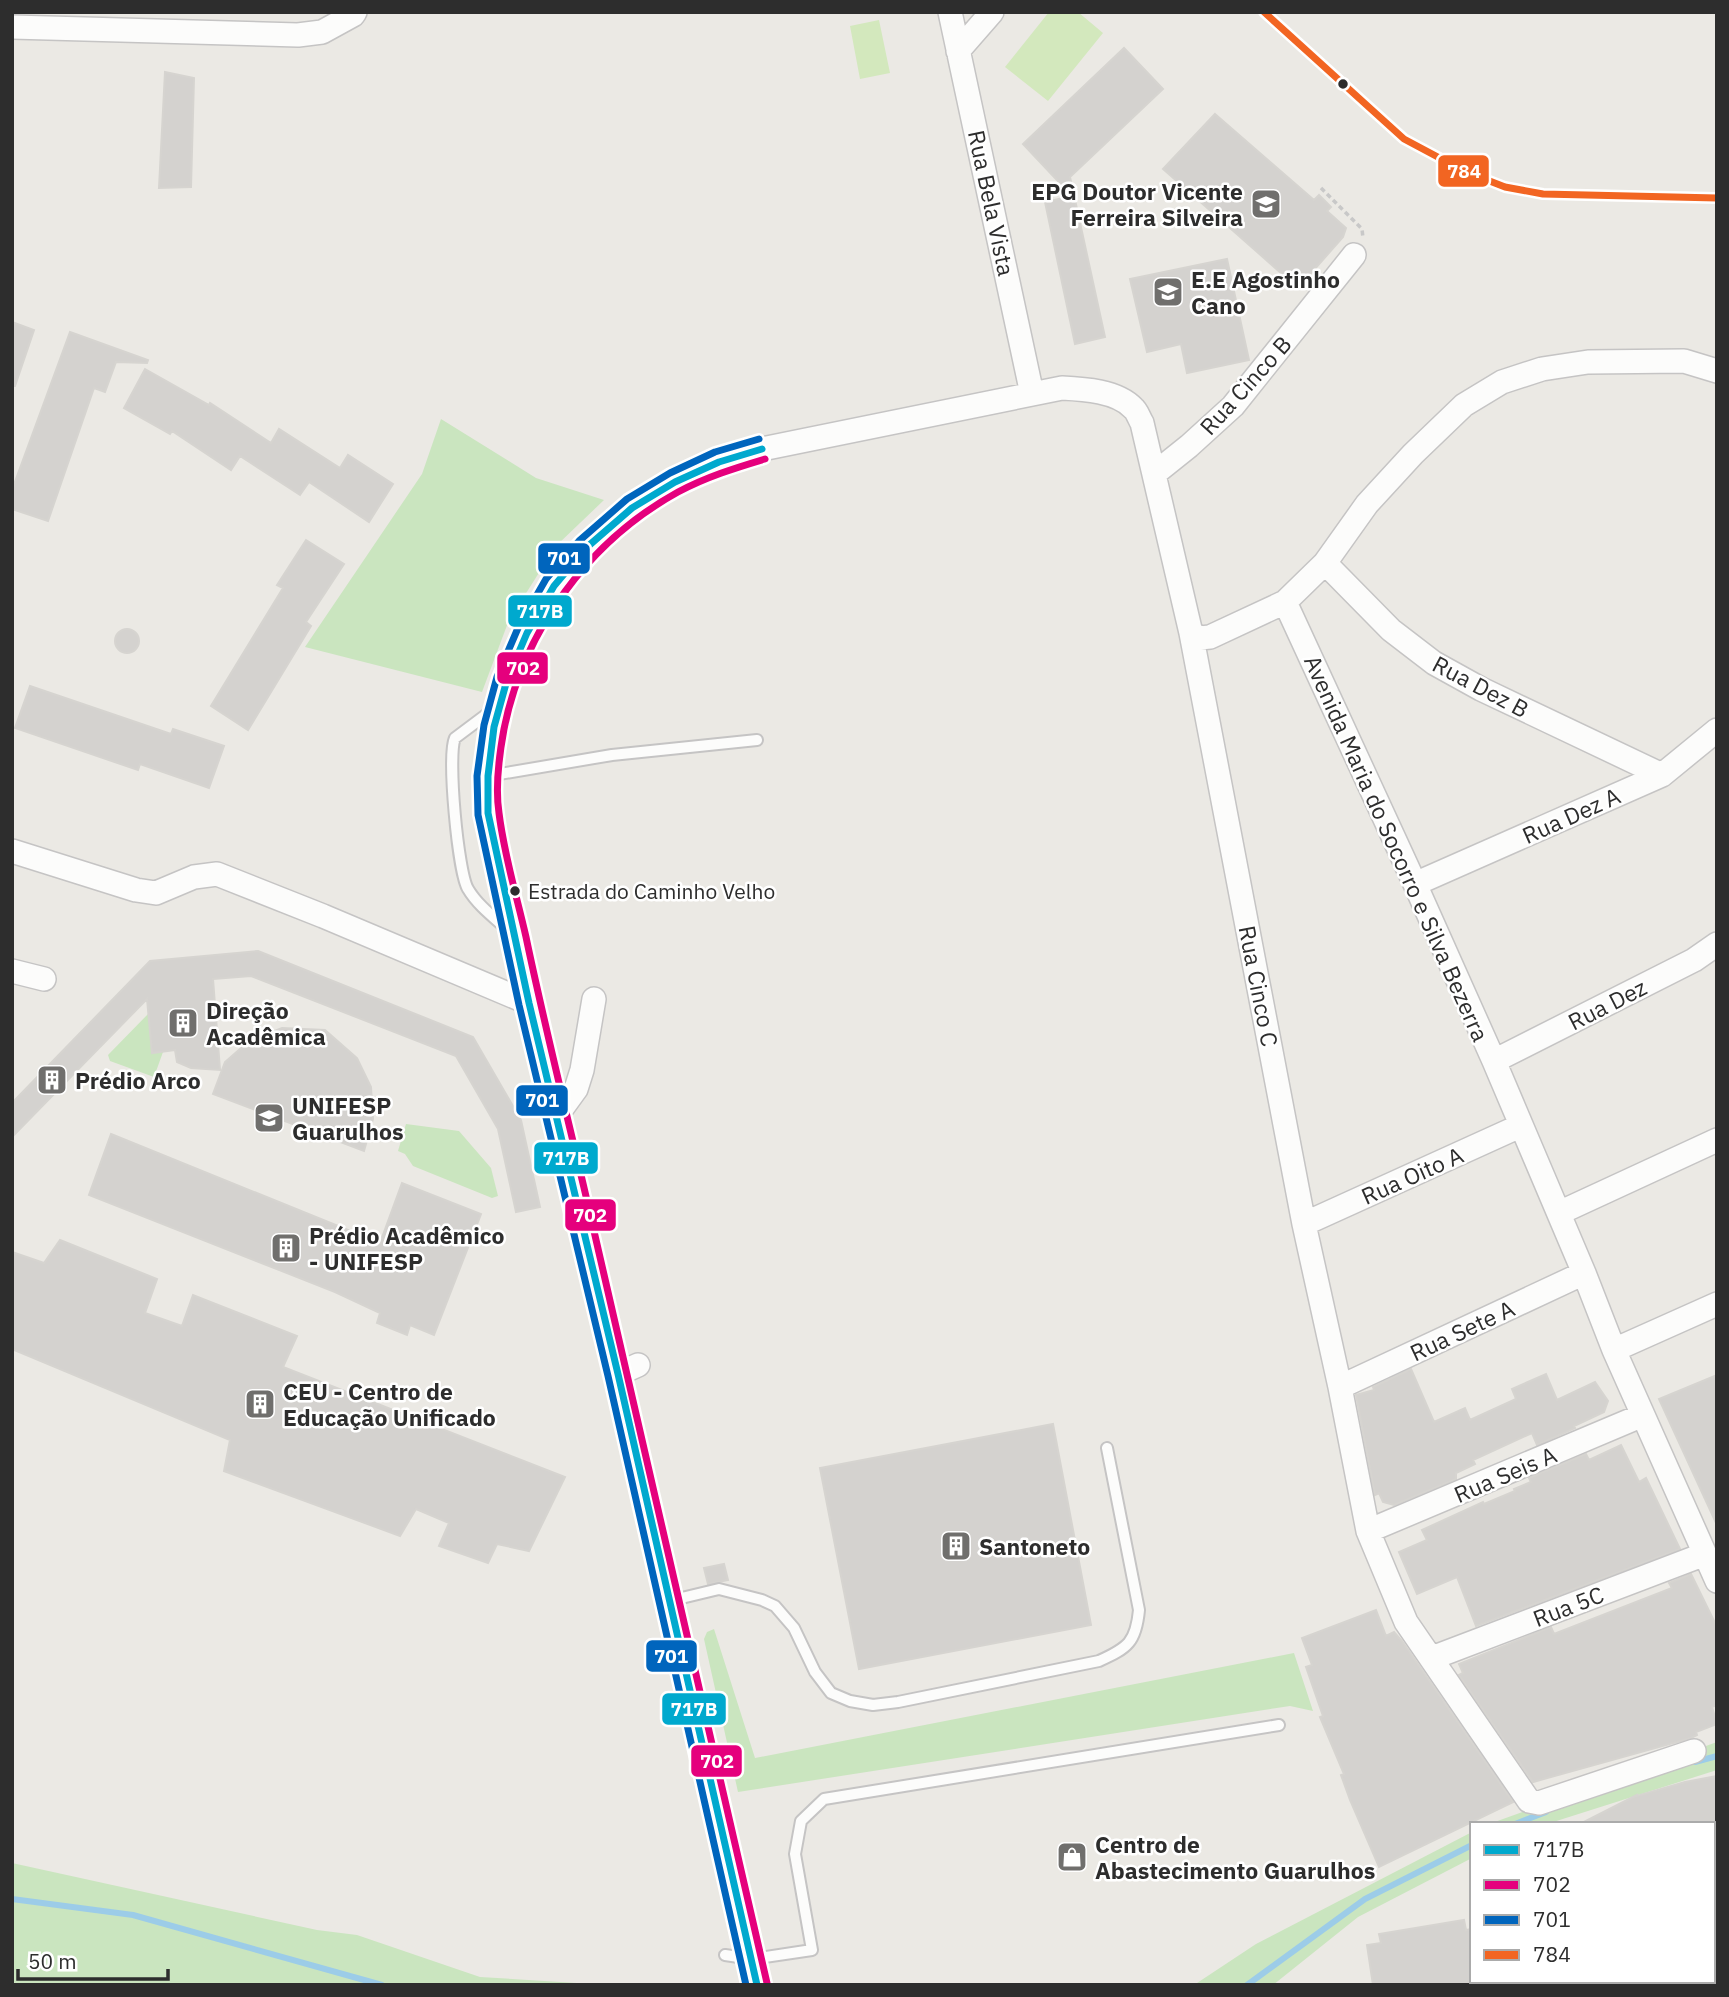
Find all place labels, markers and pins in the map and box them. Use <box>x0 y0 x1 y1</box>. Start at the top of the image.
unlabelled marker <box>1336 77 1350 91</box>
place label: EPG Doutor Vicente Ferreira Silveira <box>1031 176 1243 232</box>
school or university icon: EPG Doutor Vicente Ferreira Silveira <box>1249 187 1283 221</box>
place label: E.E Agostinho Cano <box>1191 264 1340 320</box>
school or university icon: E.E Agostinho Cano <box>1151 275 1185 309</box>
place label: Estrada do Caminho Velho <box>528 877 775 905</box>
marker: Estrada do Caminho Velho <box>508 884 522 898</box>
place label: Direção Acadêmica <box>206 995 326 1051</box>
building icon: Direção Acadêmica <box>166 1006 200 1040</box>
building icon: Prédio Arco <box>35 1063 69 1097</box>
place label: Prédio Arco <box>75 1065 201 1095</box>
place label: UNIFESP Guarulhos <box>292 1090 404 1146</box>
school or university icon: UNIFESP Guarulhos <box>252 1101 286 1135</box>
place label: Prédio Acadêmico - UNIFESP <box>309 1220 504 1276</box>
building icon: Prédio Acadêmico - UNIFESP <box>269 1231 303 1265</box>
place label: CEU - Centro de Educação Unificado <box>283 1376 496 1432</box>
building icon: CEU - Centro de Educação Unificado <box>243 1387 277 1421</box>
building icon: Santoneto <box>939 1529 973 1563</box>
place label: Santoneto <box>979 1531 1090 1561</box>
place label: Centro de Abastecimento Guarulhos <box>1095 1829 1375 1885</box>
shop icon: Centro de Abastecimento Guarulhos <box>1055 1840 1089 1874</box>

